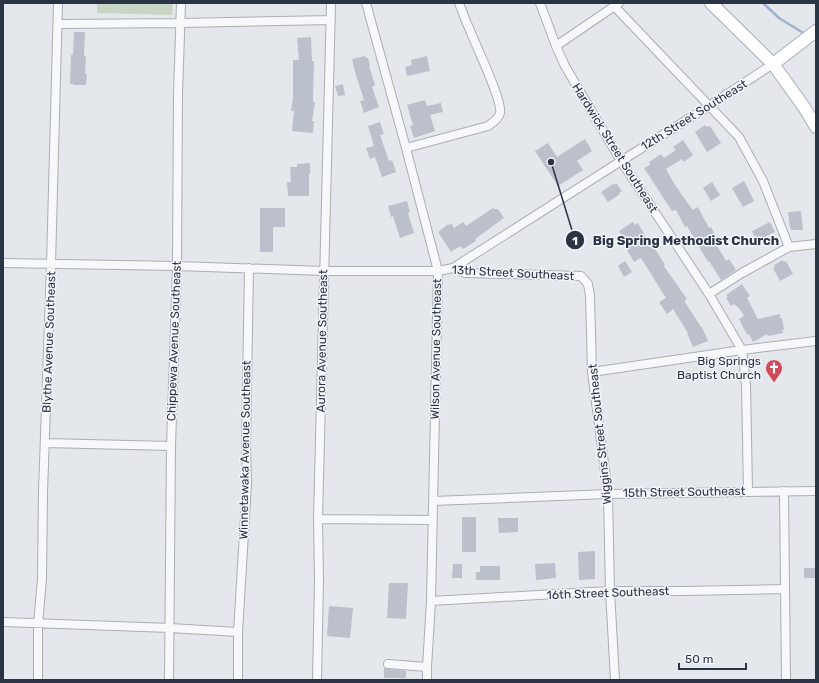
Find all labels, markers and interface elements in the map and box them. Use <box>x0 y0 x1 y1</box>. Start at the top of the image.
street label: 12th Street Southeast <box>638 76 750 153</box>
street label: Hardwick Street Southeast <box>569 81 661 216</box>
callout: Big Spring Methodist Church <box>565 228 787 253</box>
text: Big Spring Methodist Church <box>593 233 779 248</box>
text: 1 <box>572 234 578 248</box>
street label: Chippewa Avenue Southeast <box>164 260 184 421</box>
street label: 13th Street Southeast <box>451 263 575 283</box>
street label: Aurora Avenue Southeast <box>314 269 330 413</box>
street label: Blythe Avenue Southeast <box>40 271 58 413</box>
street label: Wilson Avenue Southeast <box>428 278 444 420</box>
place label: Big Springs Baptist Church <box>677 354 761 382</box>
church icon: Big Springs Baptist Church <box>764 358 784 383</box>
street label: Winnetawaka Avenue Southeast <box>236 360 254 540</box>
street label: Wiggins Street Southeast <box>586 363 614 505</box>
street label: 15th Street Southeast <box>623 484 746 500</box>
street label: 16th Street Southeast <box>546 584 670 602</box>
scale bar <box>679 645 746 671</box>
text: 50 m <box>685 652 713 666</box>

